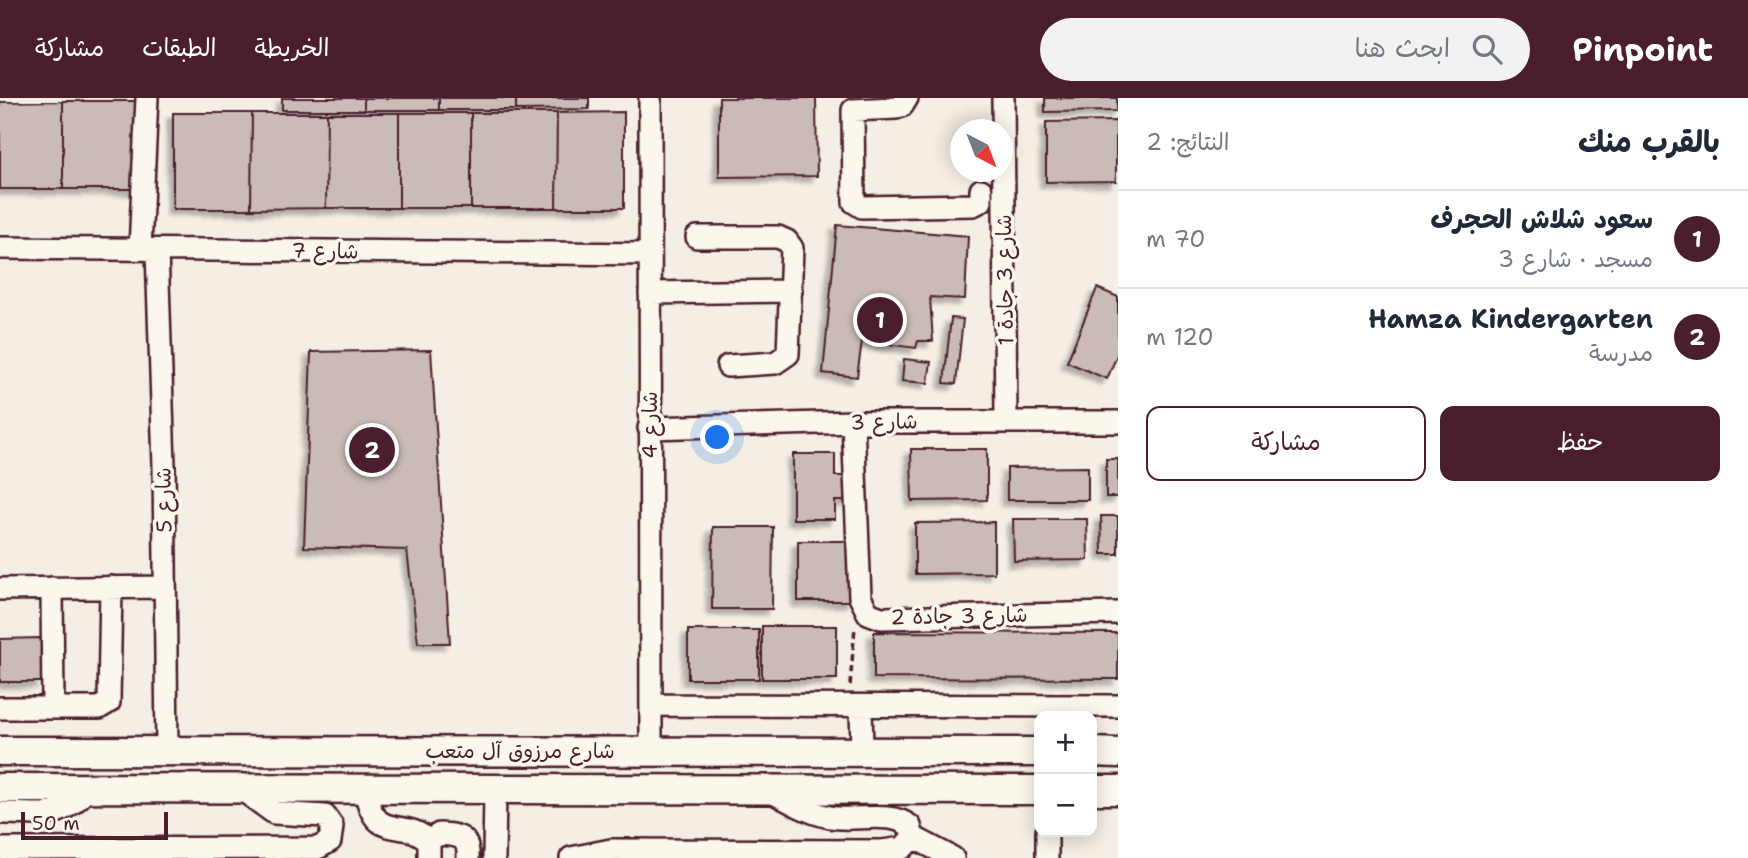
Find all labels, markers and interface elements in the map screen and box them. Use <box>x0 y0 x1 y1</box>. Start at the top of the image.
search box <box>1040 18 1530 81</box>
text: Pinpoint <box>1572 27 1713 72</box>
text: ابحث هنا <box>1354 30 1450 65</box>
icon: search <box>1468 30 1506 68</box>
text: مشاركة <box>35 32 104 64</box>
text: الطبقات <box>142 32 217 64</box>
text: الخريطة <box>255 32 329 64</box>
north arrow <box>950 119 1013 182</box>
text: بالقرب منك <box>1578 121 1720 162</box>
text: النتائج: 2 <box>1146 127 1229 157</box>
text: سعود شلاش الحجرف <box>1430 201 1653 236</box>
street label: شارع 3 جادة 1 <box>990 214 1021 346</box>
text: 70 m <box>1146 224 1205 254</box>
text: 1 <box>1692 224 1702 254</box>
street label: شارع 7 <box>291 236 359 267</box>
text: مسجد · شارع 3 <box>1498 244 1653 274</box>
pin: 1 <box>857 294 903 346</box>
text: Hamza Kindergarten <box>1368 301 1653 336</box>
text: 120 m <box>1146 322 1214 352</box>
text: 2 <box>1689 322 1705 352</box>
text: مدرسة <box>1589 338 1653 368</box>
street label: شارع 4 <box>636 391 665 459</box>
button: مشاركة <box>1146 406 1426 481</box>
button: حفظ <box>1440 406 1720 481</box>
street label: شارع 3 <box>850 407 918 438</box>
your location <box>700 420 734 454</box>
pin: 2 <box>349 424 395 476</box>
street label: شارع 5 <box>149 467 180 533</box>
street label: شارع 3 جادة 2 <box>890 601 1028 632</box>
map controls <box>1034 711 1097 837</box>
button: + <box>1034 711 1097 774</box>
street label: شارع مرزوق آل متعب <box>425 737 615 766</box>
button: − <box>1034 774 1097 837</box>
scale bar <box>21 809 168 841</box>
text: 50 m <box>32 811 80 836</box>

